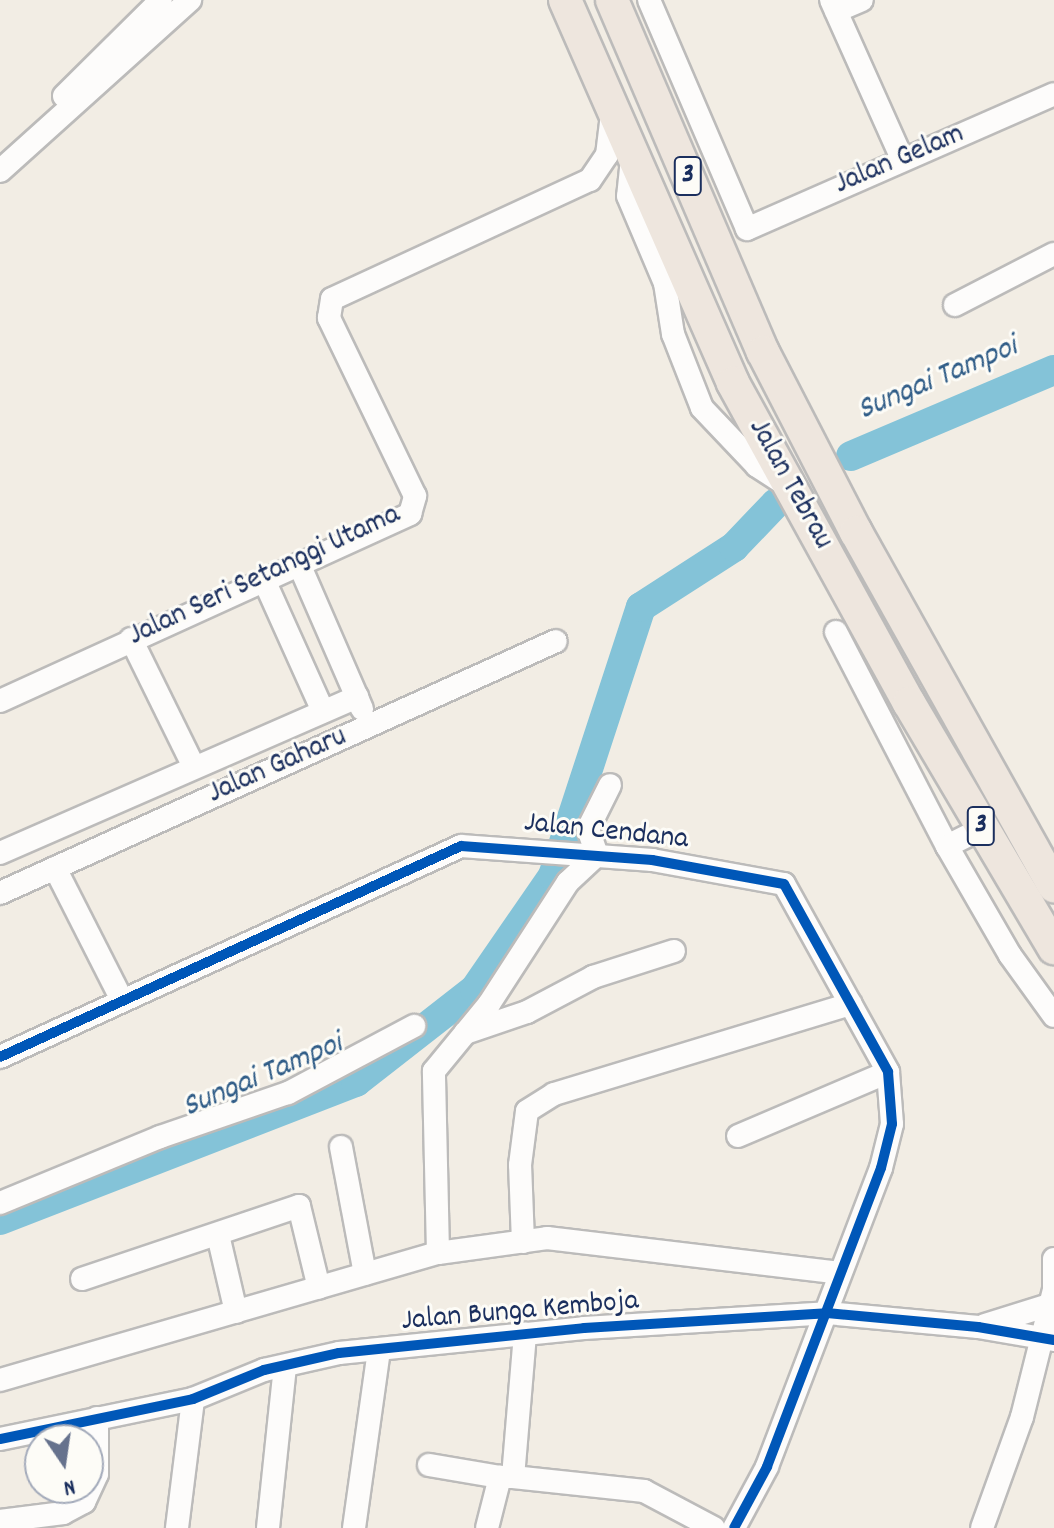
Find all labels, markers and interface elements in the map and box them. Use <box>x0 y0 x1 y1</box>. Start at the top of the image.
street label: Jalan Gelam <box>830 118 970 204</box>
road number: 3 <box>672 152 704 200</box>
water label: Sungai Tampoi <box>852 329 1024 431</box>
street label: Jalan Tebrau <box>739 414 839 556</box>
street label: Jalan Seri Setanggi Utama <box>124 498 406 656</box>
street label: Jalan Gaharu <box>203 720 353 814</box>
road number: 3 <box>965 802 997 850</box>
street label: Jalan Cendana <box>522 806 690 860</box>
water label: Sungai Tampoi <box>177 1026 349 1128</box>
street label: Jalan Bunga Kemboja <box>400 1285 640 1341</box>
north arrow <box>24 1424 104 1504</box>
text: N <box>60 1470 78 1502</box>

